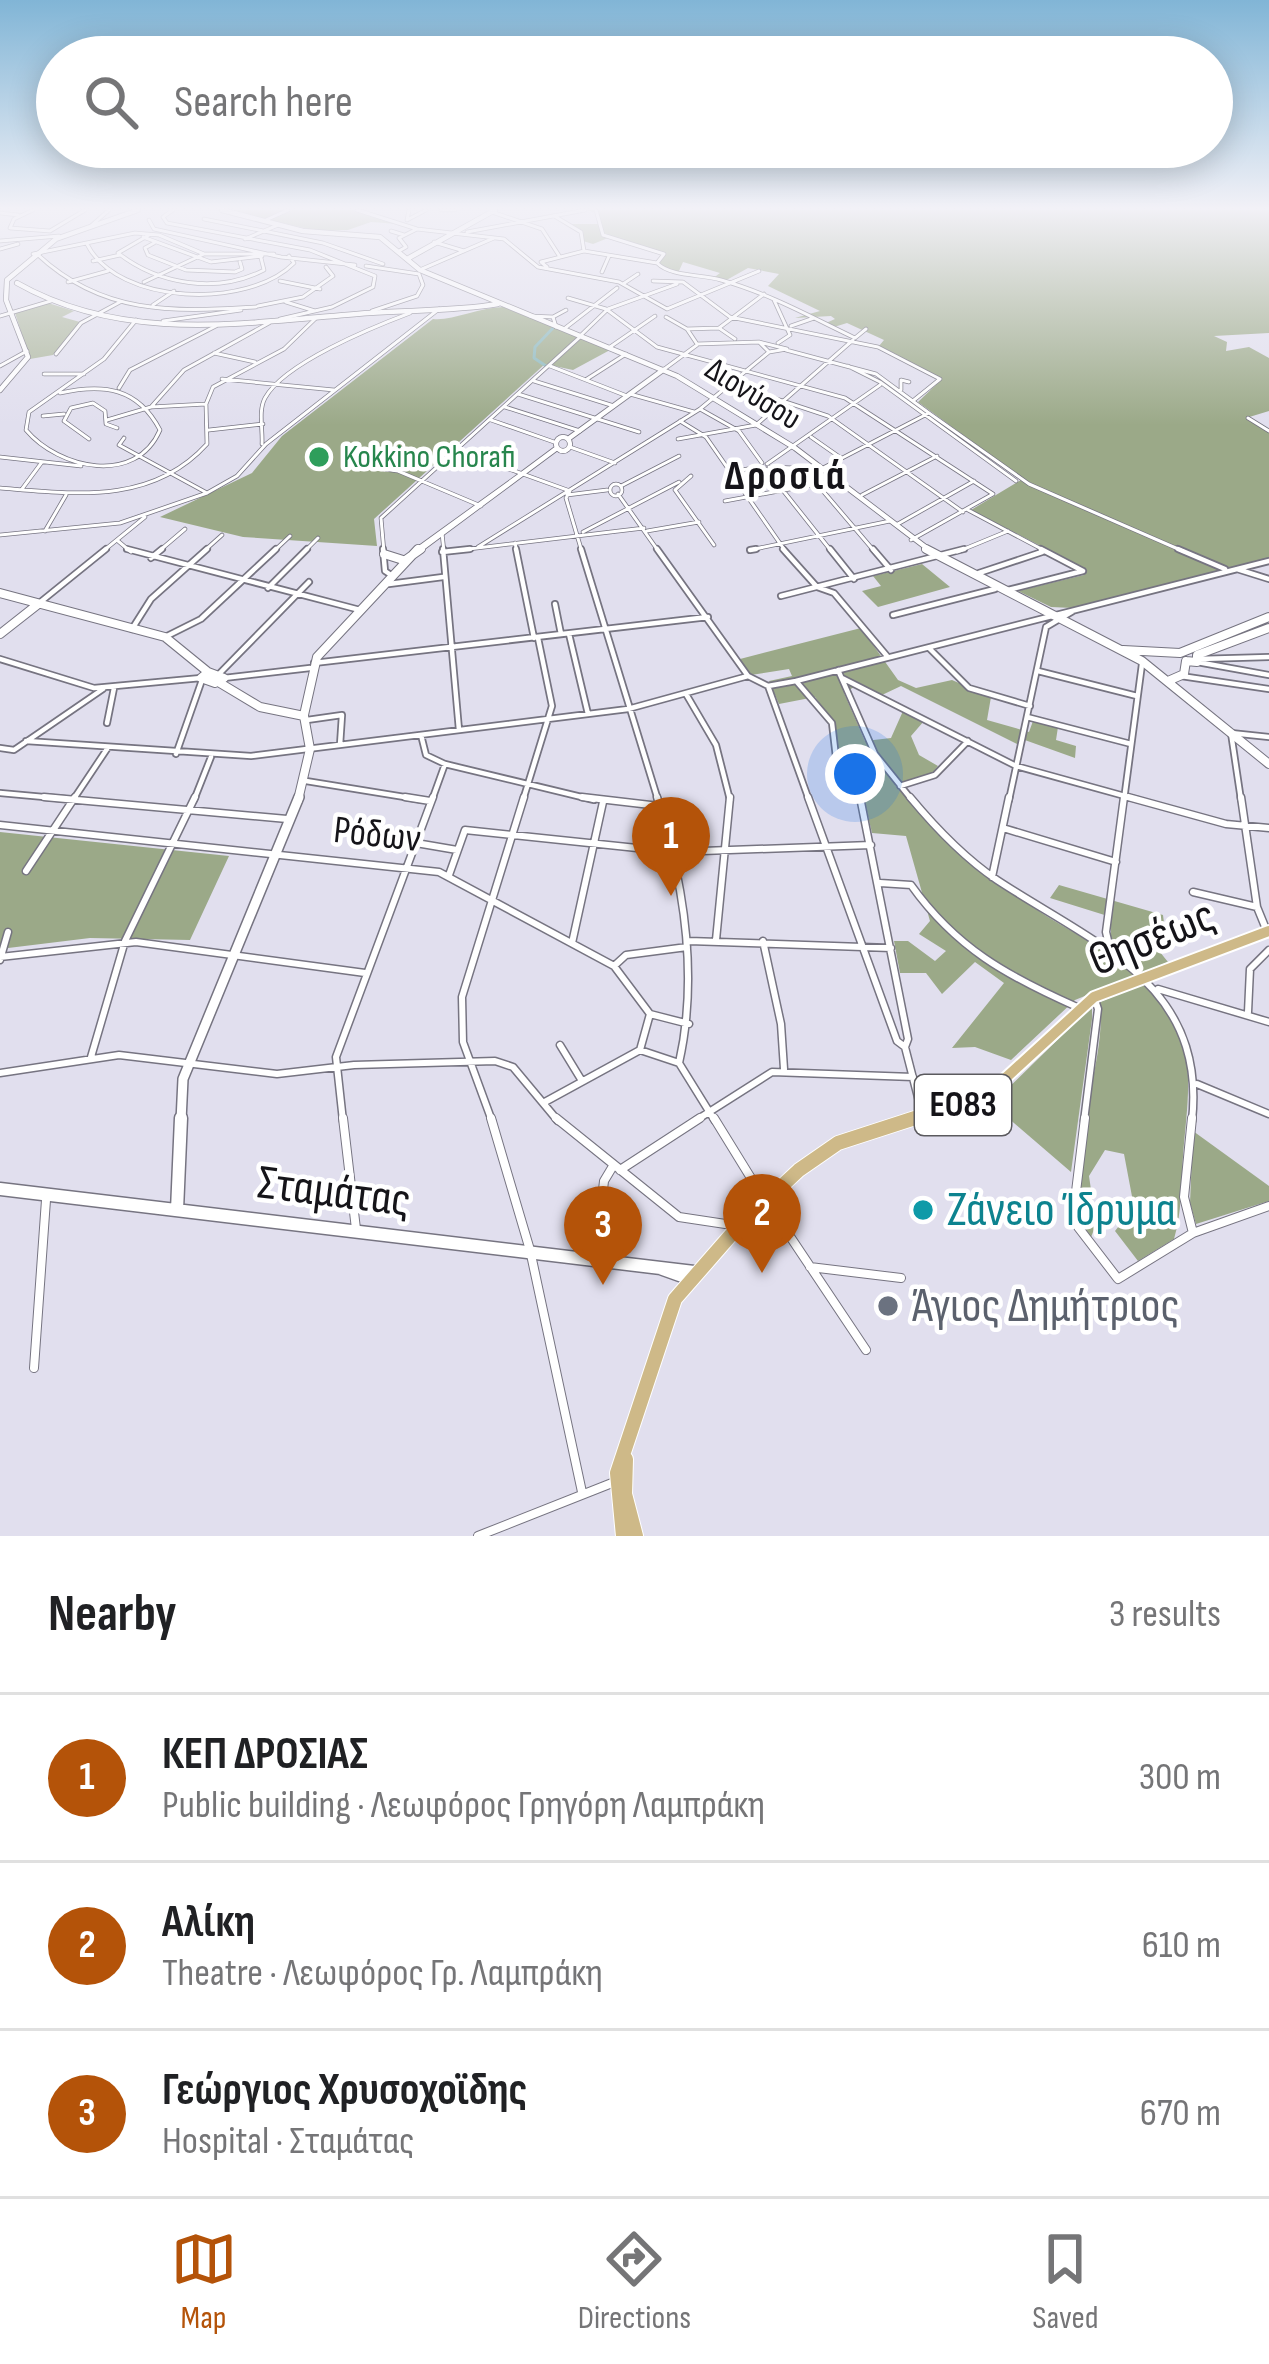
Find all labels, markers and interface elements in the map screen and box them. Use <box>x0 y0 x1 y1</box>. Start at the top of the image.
search box <box>36 36 1233 168</box>
icon: search <box>78 69 144 135</box>
text: Search here <box>174 75 353 130</box>
street label: Διονύσου <box>698 349 808 439</box>
place label: Kokkino Chorafi <box>343 437 515 477</box>
marker: Kokkino Chorafi <box>306 444 332 470</box>
district label: Δροσιά <box>725 451 847 502</box>
your location <box>825 744 885 804</box>
pin: 1 <box>632 797 710 896</box>
street label: Ρόδων <box>331 807 423 863</box>
street label: Θησέως <box>1081 887 1223 989</box>
road number: ΕΟ83 <box>915 1075 1011 1135</box>
street label: Σταμάτας <box>254 1154 414 1230</box>
pin: 2 <box>723 1174 801 1273</box>
place label: Ζάνειο Ίδρυμα <box>947 1182 1176 1239</box>
pin: 3 <box>564 1186 642 1285</box>
marker: Ζάνειο Ίδρυμα <box>910 1197 936 1223</box>
place label: Άγιος Δημήτριος <box>912 1278 1179 1335</box>
marker: Άγιος Δημήτριος <box>875 1293 901 1319</box>
text: Nearby <box>48 1584 177 1645</box>
text: 3 results <box>1109 1591 1221 1638</box>
text: ΚΕΠ ΔΡΟΣΙΑΣ <box>162 1727 368 1782</box>
text: 1 <box>79 1754 95 1801</box>
text: 300 m <box>1139 1754 1221 1801</box>
text: Public building · Λεωφόρος Γρηγόρη Λαμπράκη <box>162 1782 765 1829</box>
text: Αλίκη <box>162 1895 255 1950</box>
text: 2 <box>78 1922 96 1969</box>
text: 610 m <box>1142 1922 1221 1969</box>
text: Theatre · Λεωφόρος Γρ. Λαμπράκη <box>162 1950 603 1997</box>
text: Γεώργιος Χρυσοχοϊδης <box>162 2063 527 2118</box>
text: 3 <box>78 2090 96 2137</box>
text: 670 m <box>1140 2090 1221 2137</box>
text: Hospital · Σταμάτας <box>162 2118 415 2165</box>
tab: Map <box>171 2226 237 2338</box>
tab: Directions <box>578 2226 691 2338</box>
tab: Saved <box>1032 2226 1098 2338</box>

